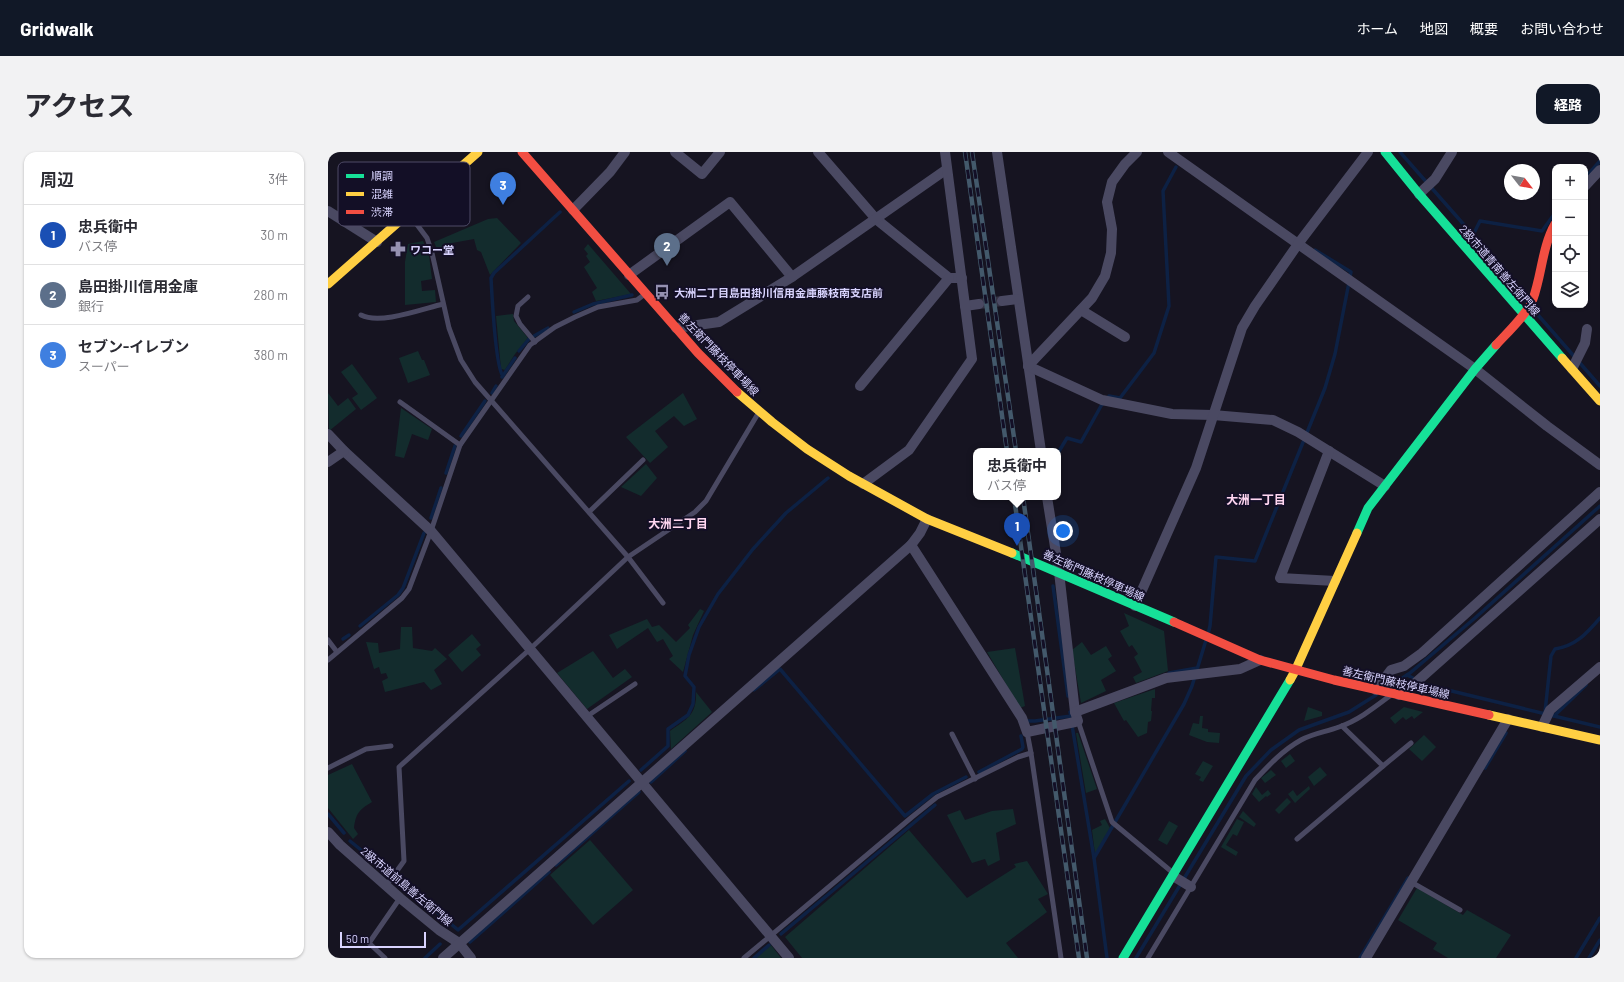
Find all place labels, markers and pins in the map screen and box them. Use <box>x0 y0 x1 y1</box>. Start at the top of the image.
pin: 3 <box>490 172 516 205</box>
pin: 2 <box>654 233 680 266</box>
pharmacy icon: ワコー堂 <box>389 240 407 258</box>
place label: ワコー堂 <box>410 243 454 256</box>
bus stop icon: 大洲二丁目島田掛川信用金庫藤枝南支店前 <box>653 283 671 301</box>
place label: 大洲二丁目島田掛川信用金庫藤枝南支店前 <box>674 286 883 299</box>
pin: 1 <box>1004 513 1030 546</box>

